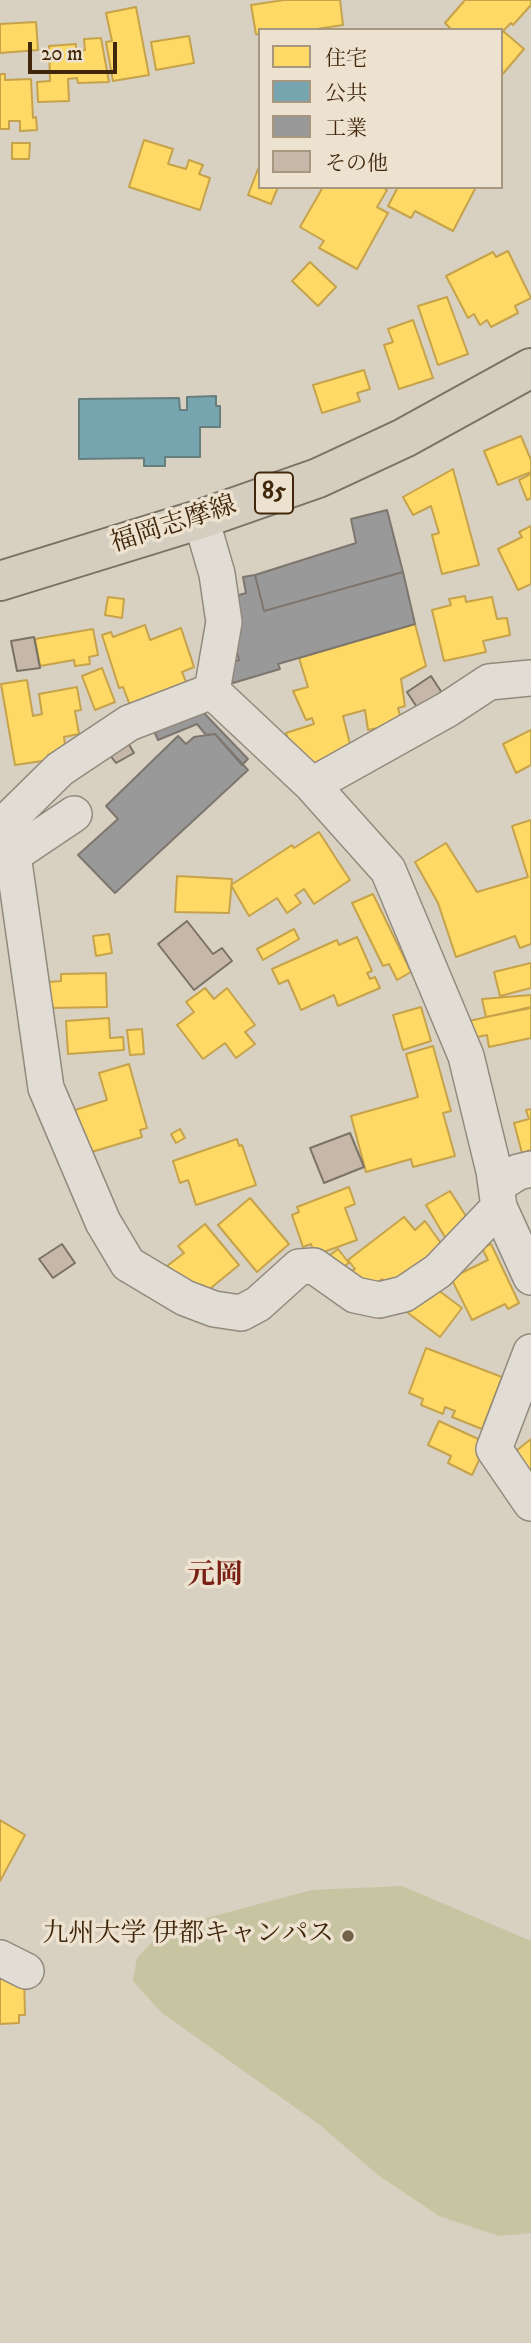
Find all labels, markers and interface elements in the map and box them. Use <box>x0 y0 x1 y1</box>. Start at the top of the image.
scale bar <box>32 28 121 72</box>
legend <box>258 28 503 189</box>
text: 20 m <box>41 41 83 67</box>
text: 住宅 <box>325 46 367 72</box>
text: 公共 <box>325 81 367 107</box>
text: 工業 <box>325 116 367 142</box>
text: その他 <box>325 151 388 177</box>
road number: 85 <box>255 472 293 514</box>
street label: 福岡志摩線 <box>107 491 241 561</box>
district label: 元岡 <box>187 1560 243 1594</box>
place label: 九州大学 伊都キャンパス <box>42 1920 334 1952</box>
marker: 九州大学 伊都キャンパス <box>340 1928 356 1944</box>

